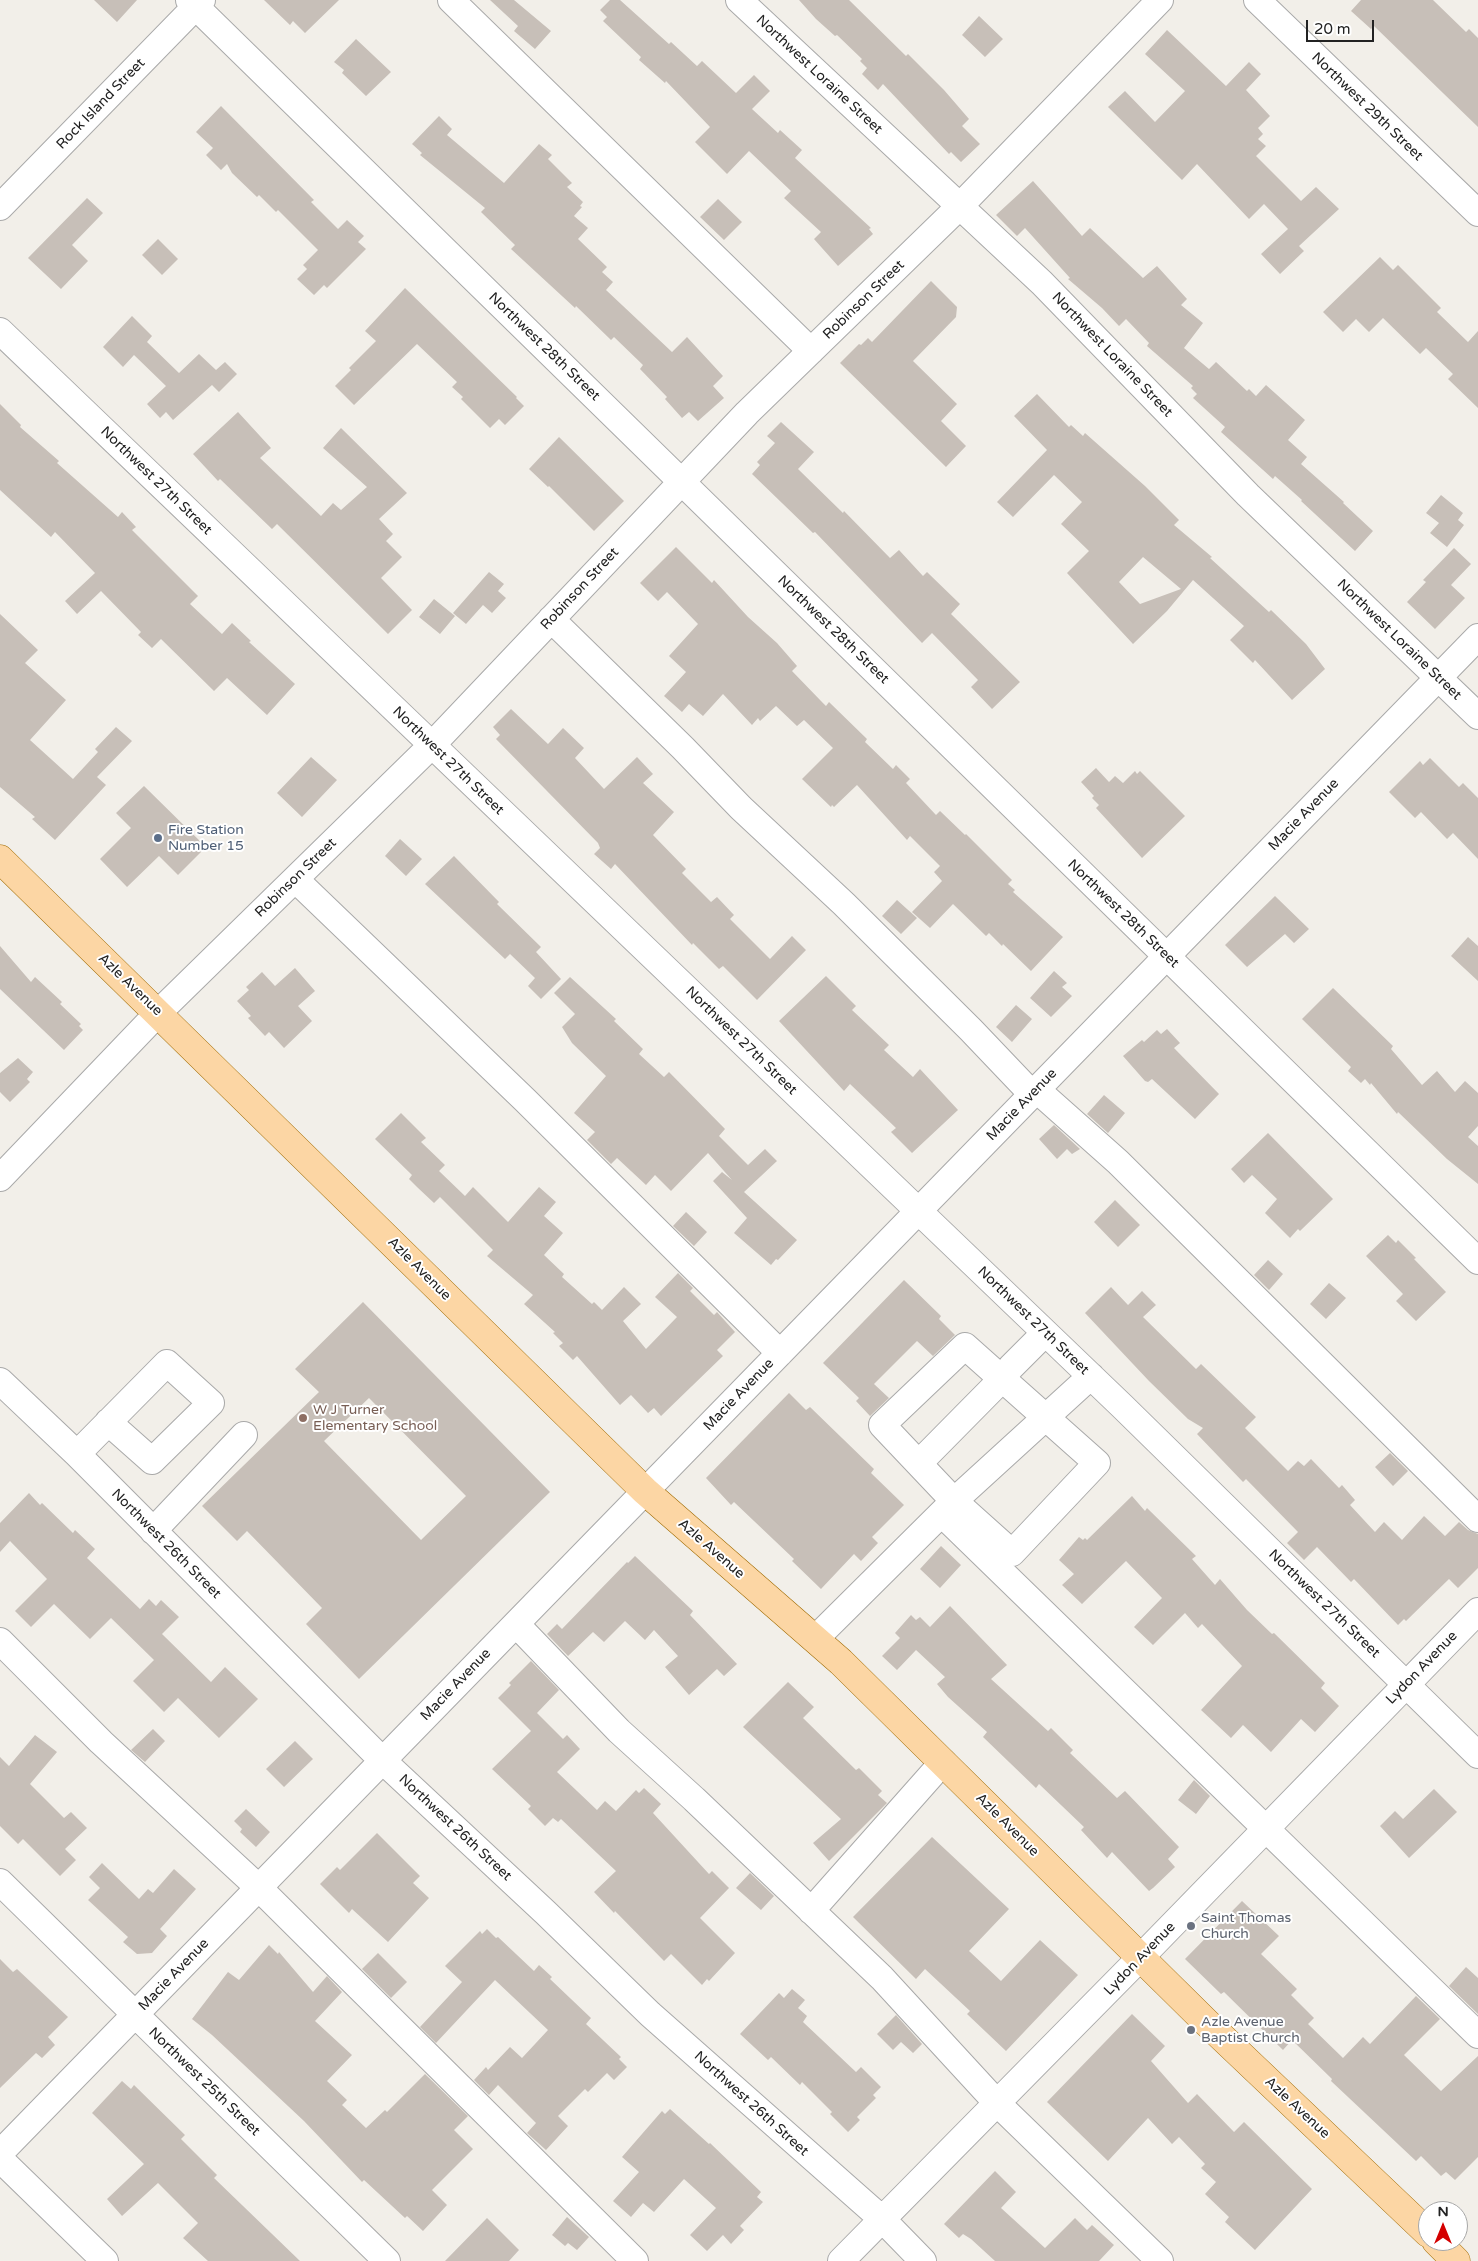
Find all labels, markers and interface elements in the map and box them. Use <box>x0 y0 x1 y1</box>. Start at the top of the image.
scale bar <box>1308 10 1376 42</box>
street label: Northwest Loraine Street <box>752 12 886 138</box>
text: 20 m <box>1314 20 1351 38</box>
street label: Northwest 29th Street <box>1308 49 1426 165</box>
street label: Rock Island Street <box>53 55 149 153</box>
street label: Robinson Street <box>820 257 908 343</box>
street label: Northwest 28th Street <box>485 289 603 405</box>
street label: Northwest Loraine Street <box>1048 289 1176 421</box>
street label: Northwest 27th Street <box>97 423 215 539</box>
street label: Robinson Street <box>537 544 623 634</box>
street label: Northwest 28th Street <box>774 572 892 688</box>
street label: Northwest Loraine Street <box>1333 576 1465 704</box>
street label: Northwest 27th Street <box>389 703 507 819</box>
street label: Macie Avenue <box>1265 775 1343 855</box>
place label: Fire Station Number 15 <box>168 822 244 854</box>
marker: Fire Station Number 15 <box>152 832 164 844</box>
street label: Robinson Street <box>252 835 340 921</box>
street label: Northwest 28th Street <box>1064 856 1182 972</box>
street label: Azle Avenue <box>94 950 166 1020</box>
street label: Northwest 27th Street <box>682 983 800 1099</box>
street label: Macie Avenue <box>983 1065 1061 1145</box>
street label: Azle Avenue <box>384 1234 454 1304</box>
street label: Northwest 27th Street <box>974 1263 1092 1379</box>
street label: Macie Avenue <box>700 1355 778 1435</box>
place label: W J Turner Elementary School <box>313 1402 437 1434</box>
marker: W J Turner Elementary School <box>297 1412 309 1424</box>
street label: Northwest 26th Street <box>108 1486 224 1602</box>
street label: Azle Avenue <box>674 1516 748 1582</box>
street label: Northwest 27th Street <box>1265 1546 1383 1662</box>
street label: Lydon Avenue <box>1383 1628 1461 1708</box>
street label: Macie Avenue <box>417 1645 495 1725</box>
street label: Northwest 26th Street <box>395 1771 515 1885</box>
street label: Azle Avenue <box>972 1790 1042 1860</box>
place label: Saint Thomas Church <box>1201 1910 1291 1942</box>
street label: Lydon Avenue <box>1101 1919 1179 1999</box>
marker: Saint Thomas Church <box>1185 1920 1197 1932</box>
street label: Macie Avenue <box>135 1935 213 2015</box>
place label: Azle Avenue Baptist Church <box>1201 2014 1300 2046</box>
street label: Northwest 25th Street <box>145 2024 263 2140</box>
marker: Azle Avenue Baptist Church <box>1185 2024 1197 2036</box>
street label: Northwest 26th Street <box>690 2048 812 2160</box>
street label: Azle Avenue <box>1261 2074 1333 2142</box>
north arrow <box>1418 2201 1468 2251</box>
text: N <box>1437 2203 1449 2220</box>

